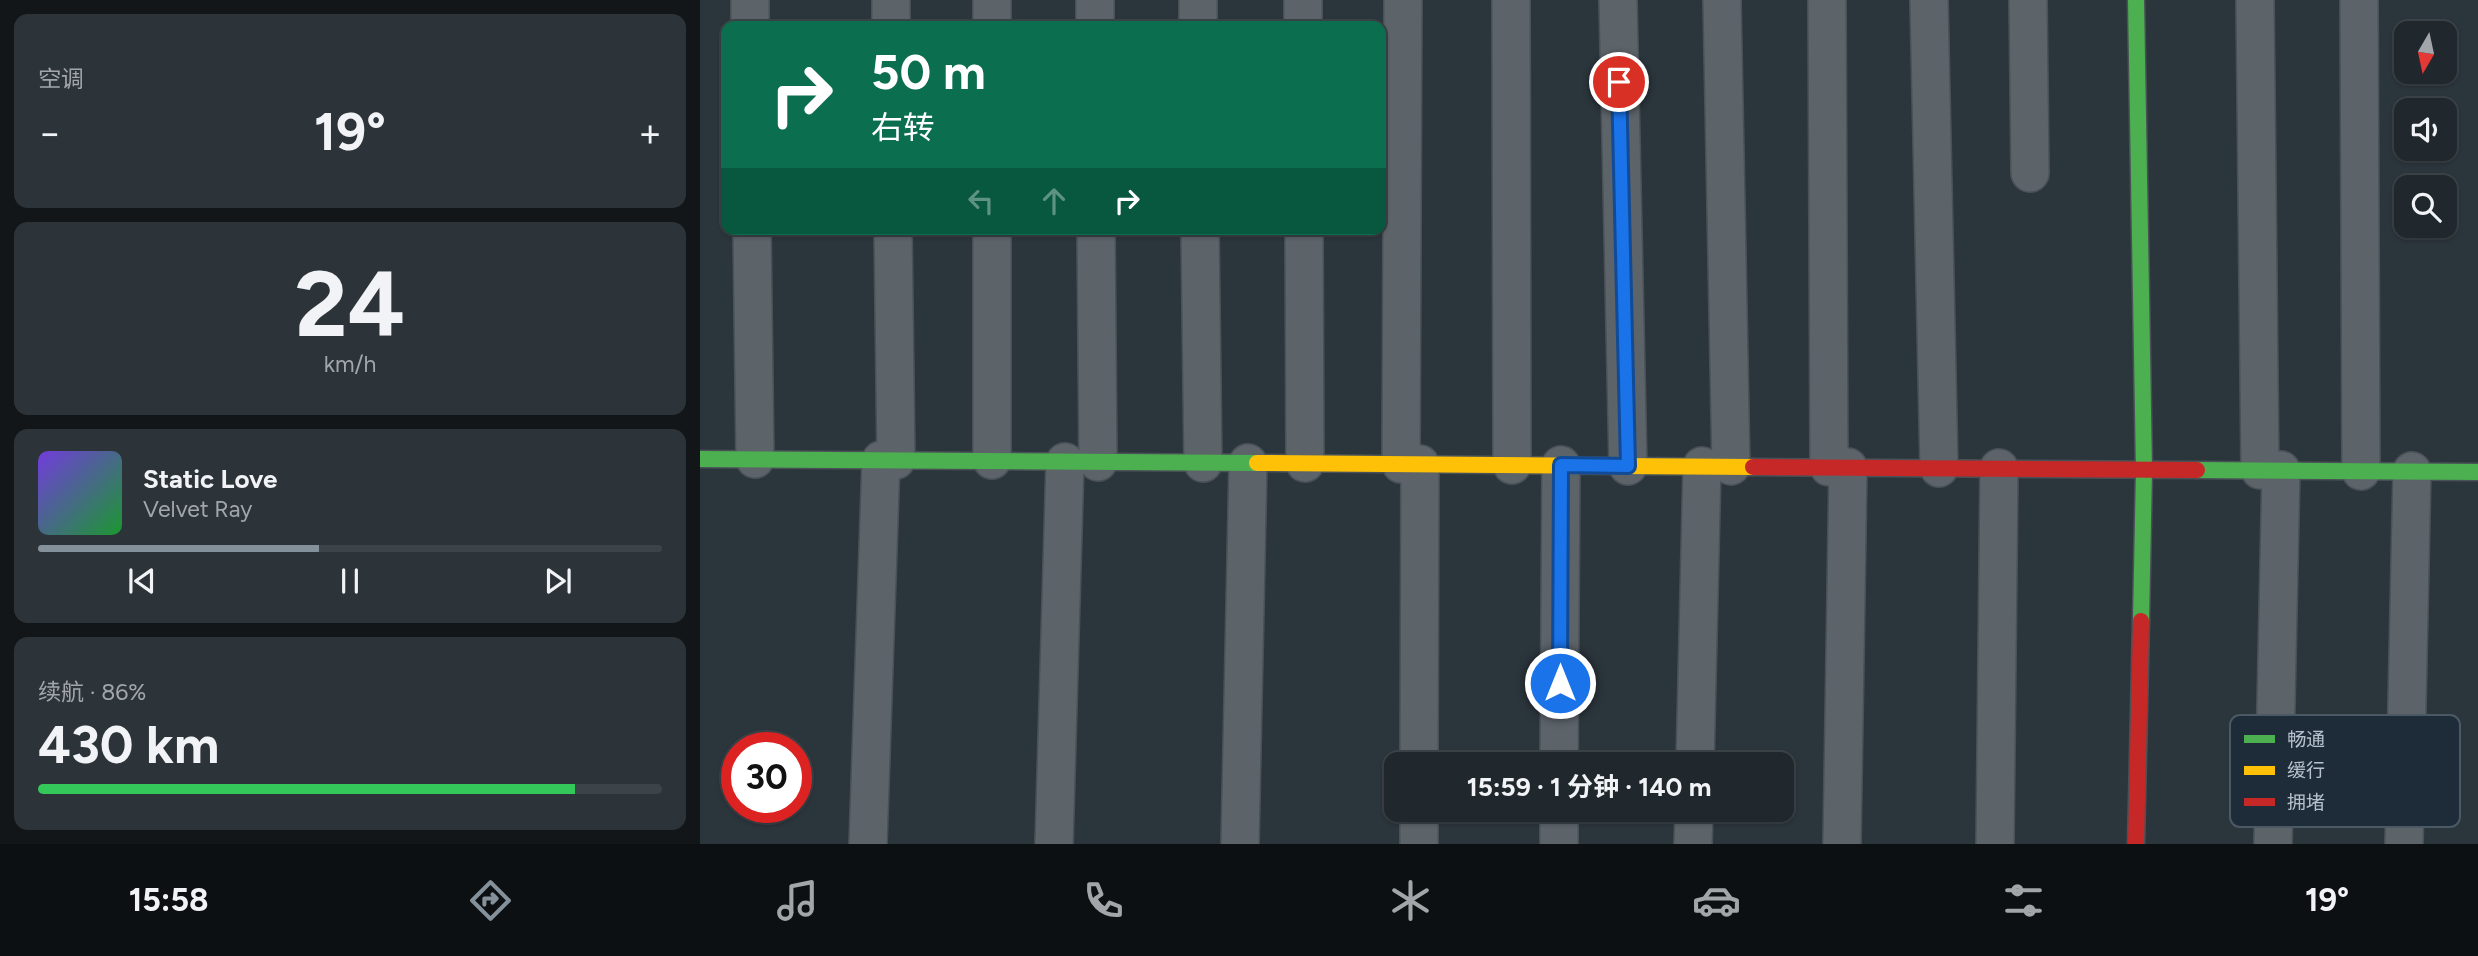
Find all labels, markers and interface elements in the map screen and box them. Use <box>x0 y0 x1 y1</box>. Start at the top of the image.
north arrow <box>2394 21 2457 84</box>
map controls <box>2394 21 2457 238</box>
text: 50 m <box>871 42 986 101</box>
icon: right <box>756 49 847 140</box>
pin <box>1589 52 1649 112</box>
icon: arrive <box>1600 63 1638 101</box>
text: 空调 <box>38 65 84 93</box>
button: sound <box>2394 98 2457 161</box>
text: 19° <box>314 101 386 163</box>
text: 右转 <box>871 109 935 147</box>
text: − <box>38 110 62 156</box>
text: + <box>638 110 662 156</box>
button: search <box>2394 175 2457 238</box>
icon: left <box>962 182 1000 220</box>
icon: ahead <box>1035 182 1073 220</box>
icon: right <box>1108 182 1146 220</box>
text: 24 <box>295 250 405 359</box>
text: km/h <box>324 350 376 378</box>
text: Static Love <box>143 463 277 495</box>
text: Velvet Ray <box>143 495 252 523</box>
icon: previous <box>123 562 161 600</box>
icon: pause <box>331 562 369 600</box>
icon: next <box>539 562 577 600</box>
position arrow <box>1523 646 1597 720</box>
text: 续航 · 86% <box>38 678 146 706</box>
text: 430 km <box>38 714 219 776</box>
legend <box>2230 715 2460 827</box>
text: 畅通 <box>2287 728 2325 751</box>
speed limit sign: 30 <box>721 732 812 823</box>
text: 缓行 <box>2287 759 2325 782</box>
text: 15:59 · 1 分钟 · 140 m <box>1467 771 1711 803</box>
text: 拥堵 <box>2287 791 2325 814</box>
icon: directions <box>466 876 515 925</box>
icon: music <box>773 876 822 925</box>
icon: phone <box>1079 876 1128 925</box>
icon: climate <box>1386 876 1435 925</box>
icon: car <box>1692 876 1741 925</box>
icon: filters <box>1999 876 2048 925</box>
text: 15:58 <box>129 881 209 919</box>
text: 19° <box>2305 881 2349 919</box>

